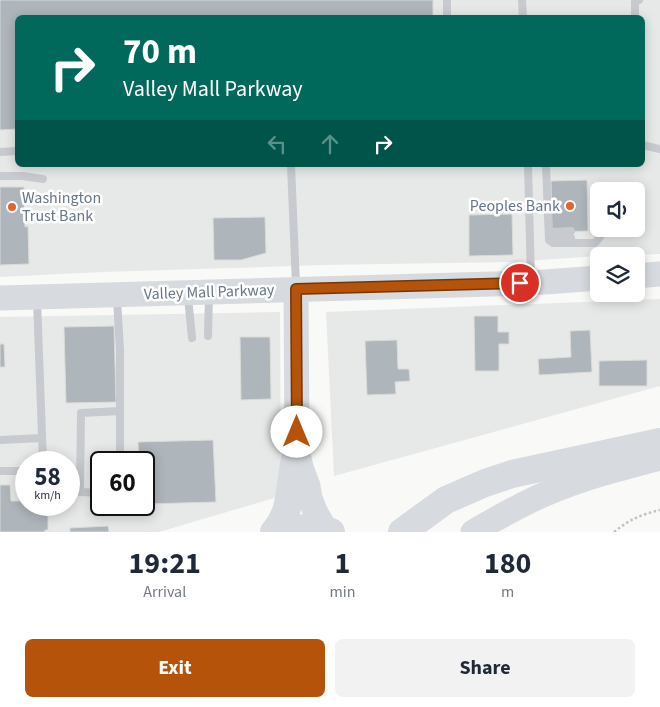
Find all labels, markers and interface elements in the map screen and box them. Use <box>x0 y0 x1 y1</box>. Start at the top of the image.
text: 70 m <box>123 27 197 77</box>
icon: right <box>40 35 105 100</box>
text: Valley Mall Parkway <box>123 73 303 105</box>
icon: left <box>263 130 291 158</box>
icon: ahead <box>316 130 344 158</box>
icon: right <box>369 130 397 158</box>
map controls <box>590 182 645 302</box>
button: sound <box>590 182 645 237</box>
place label: Washington Trust Bank <box>22 187 101 227</box>
place label: Peoples Bank <box>470 195 560 217</box>
marker: Peoples Bank <box>564 200 576 212</box>
marker: Washington Trust Bank <box>6 201 18 213</box>
button: layers <box>590 247 645 302</box>
pin <box>499 262 541 304</box>
icon: arrive <box>506 269 534 297</box>
street label: Valley Mall Parkway <box>143 279 275 305</box>
position arrow <box>270 405 322 457</box>
speed limit sign: 60 <box>90 451 155 516</box>
text: 58 <box>34 459 61 495</box>
text: km/h <box>34 487 61 504</box>
text: 19:21 <box>129 542 201 585</box>
text: 1 <box>334 542 350 585</box>
text: 180 <box>484 542 531 585</box>
text: Arrival <box>143 581 186 603</box>
text: min <box>329 581 355 603</box>
text: m <box>501 581 514 603</box>
button: Exit <box>25 639 325 697</box>
button: Share <box>335 639 635 697</box>

